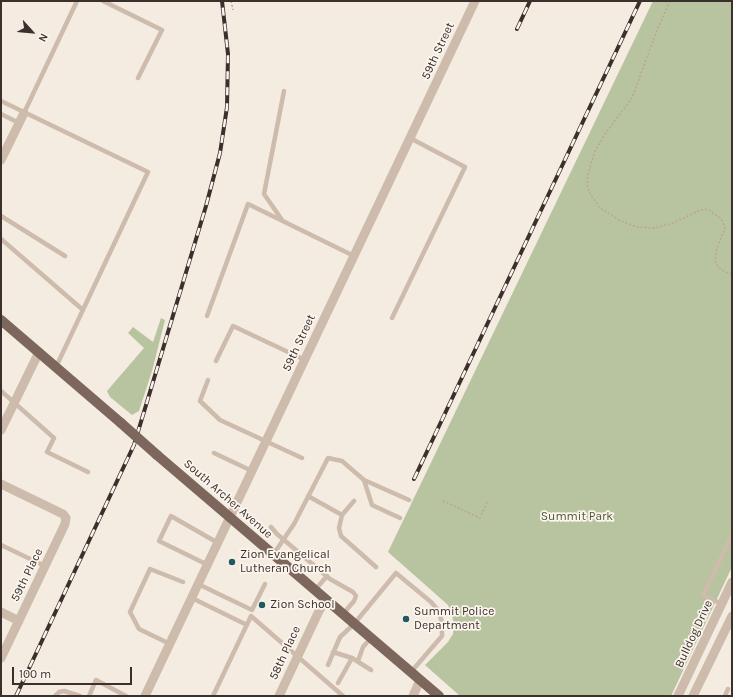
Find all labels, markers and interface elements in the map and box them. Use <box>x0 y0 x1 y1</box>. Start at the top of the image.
north arrow <box>12 12 52 52</box>
street label: 59th Street <box>419 20 457 82</box>
text: N <box>36 31 51 44</box>
street label: 59th Street <box>280 312 318 374</box>
street label: South Archer Avenue <box>181 456 275 542</box>
park label: Summit Park <box>541 510 613 524</box>
street label: 59th Place <box>8 546 46 604</box>
place label: Zion Evangelical Lutheran Church <box>240 548 331 576</box>
marker: Zion Evangelical Lutheran Church <box>227 557 237 567</box>
place label: Zion School <box>270 598 334 612</box>
street label: Bulldog Drive <box>672 598 716 670</box>
marker: Zion School <box>257 600 267 610</box>
place label: Summit Police Department <box>414 605 494 633</box>
marker: Summit Police Department <box>401 614 411 624</box>
street label: 58th Place <box>266 624 304 682</box>
scale bar <box>14 659 134 685</box>
text: 100 m <box>19 667 51 681</box>

